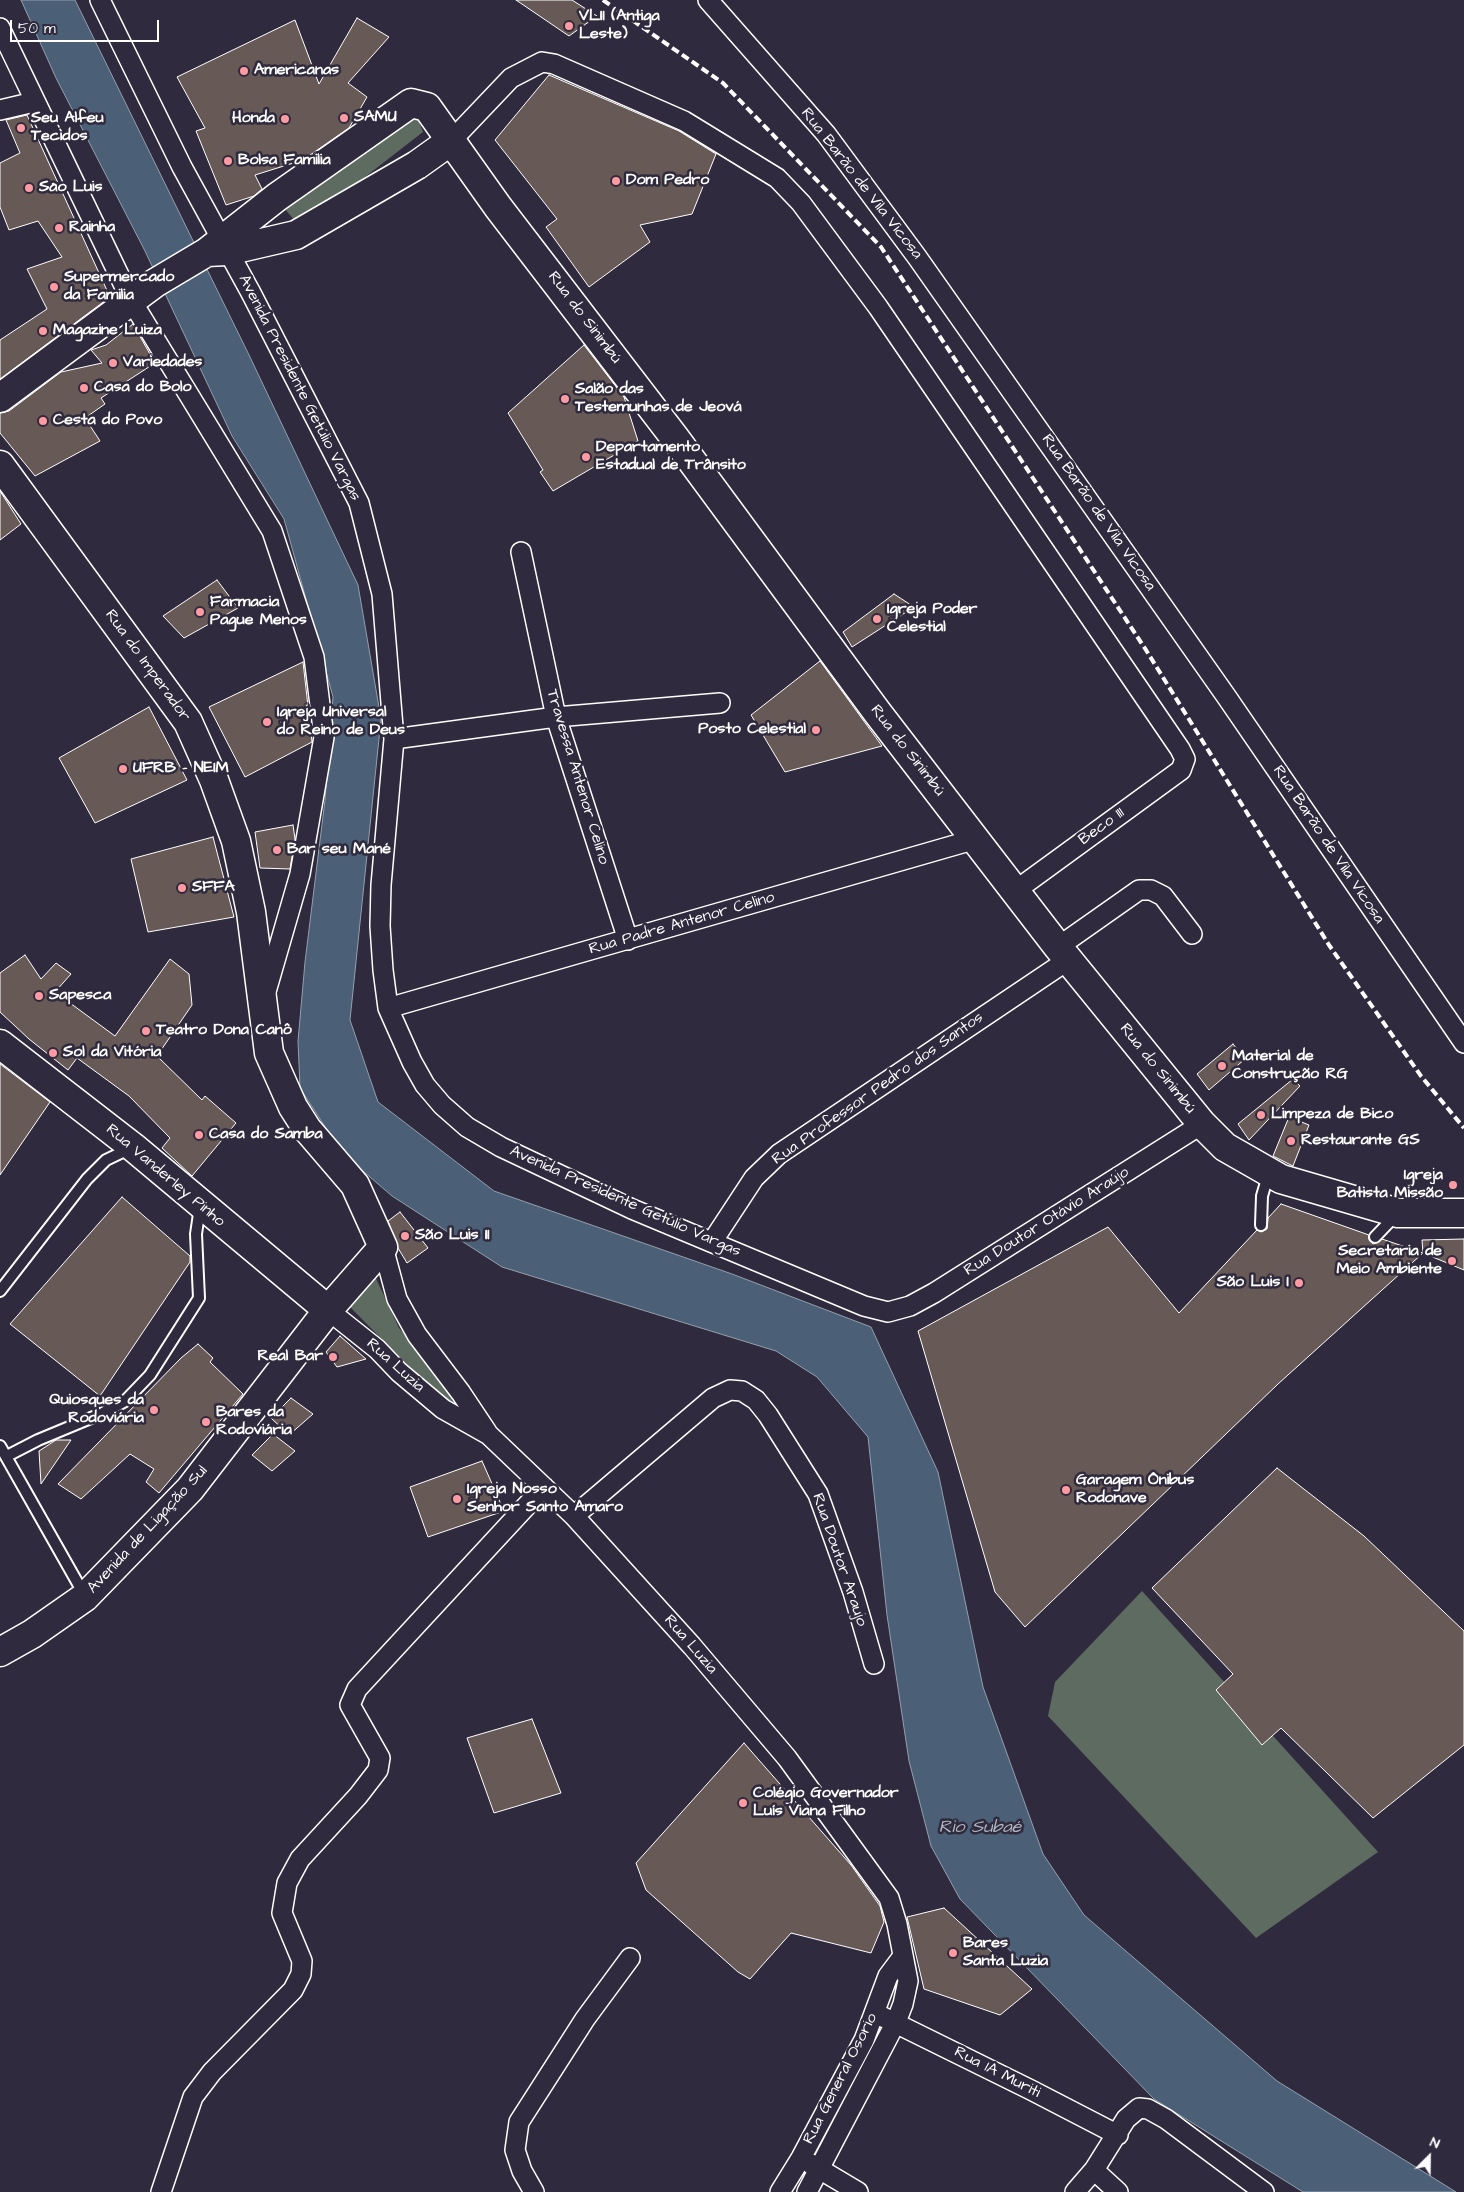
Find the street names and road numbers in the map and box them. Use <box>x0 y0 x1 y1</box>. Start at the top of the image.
street label: Rua Barão de Vila Vicosa <box>796 105 926 263</box>
street label: Rua do Sinimbú <box>543 268 625 368</box>
street label: Avenida Presidente Getúlio Vargas <box>233 272 365 504</box>
street label: Rua Barão de Vila Vicosa <box>1037 431 1159 595</box>
street label: Rua do Imperador <box>100 607 194 725</box>
street label: Travessa Antenor Celino <box>541 687 613 867</box>
street label: Rua do Sinimbú <box>865 702 949 800</box>
street label: Rua Barão de Vila Vicosa <box>1268 762 1388 928</box>
street label: Beco 111 <box>1075 804 1129 850</box>
street label: Rua Padre Antenor Celino <box>587 888 777 960</box>
street label: Rua Professor Pedro dos Santos <box>769 1008 987 1170</box>
street label: Rua do Sinimbú <box>1115 1020 1199 1118</box>
street label: Rua Vanderley Pinho <box>101 1120 229 1232</box>
street label: Avenida Presidente Getúlio Vargas <box>506 1142 744 1262</box>
street label: Rua Doutor Otávio Araújo <box>961 1163 1133 1281</box>
street label: Rua Luzia <box>362 1335 428 1397</box>
street label: Avenida de Ligação Sul <box>84 1462 212 1598</box>
street label: Rua Doutor Araujo <box>807 1491 871 1629</box>
street label: Rua Luzia <box>659 1612 721 1678</box>
street label: Rua General Osorio <box>800 2010 882 2148</box>
street label: Rua 1A Muriti <box>951 2043 1043 2103</box>

